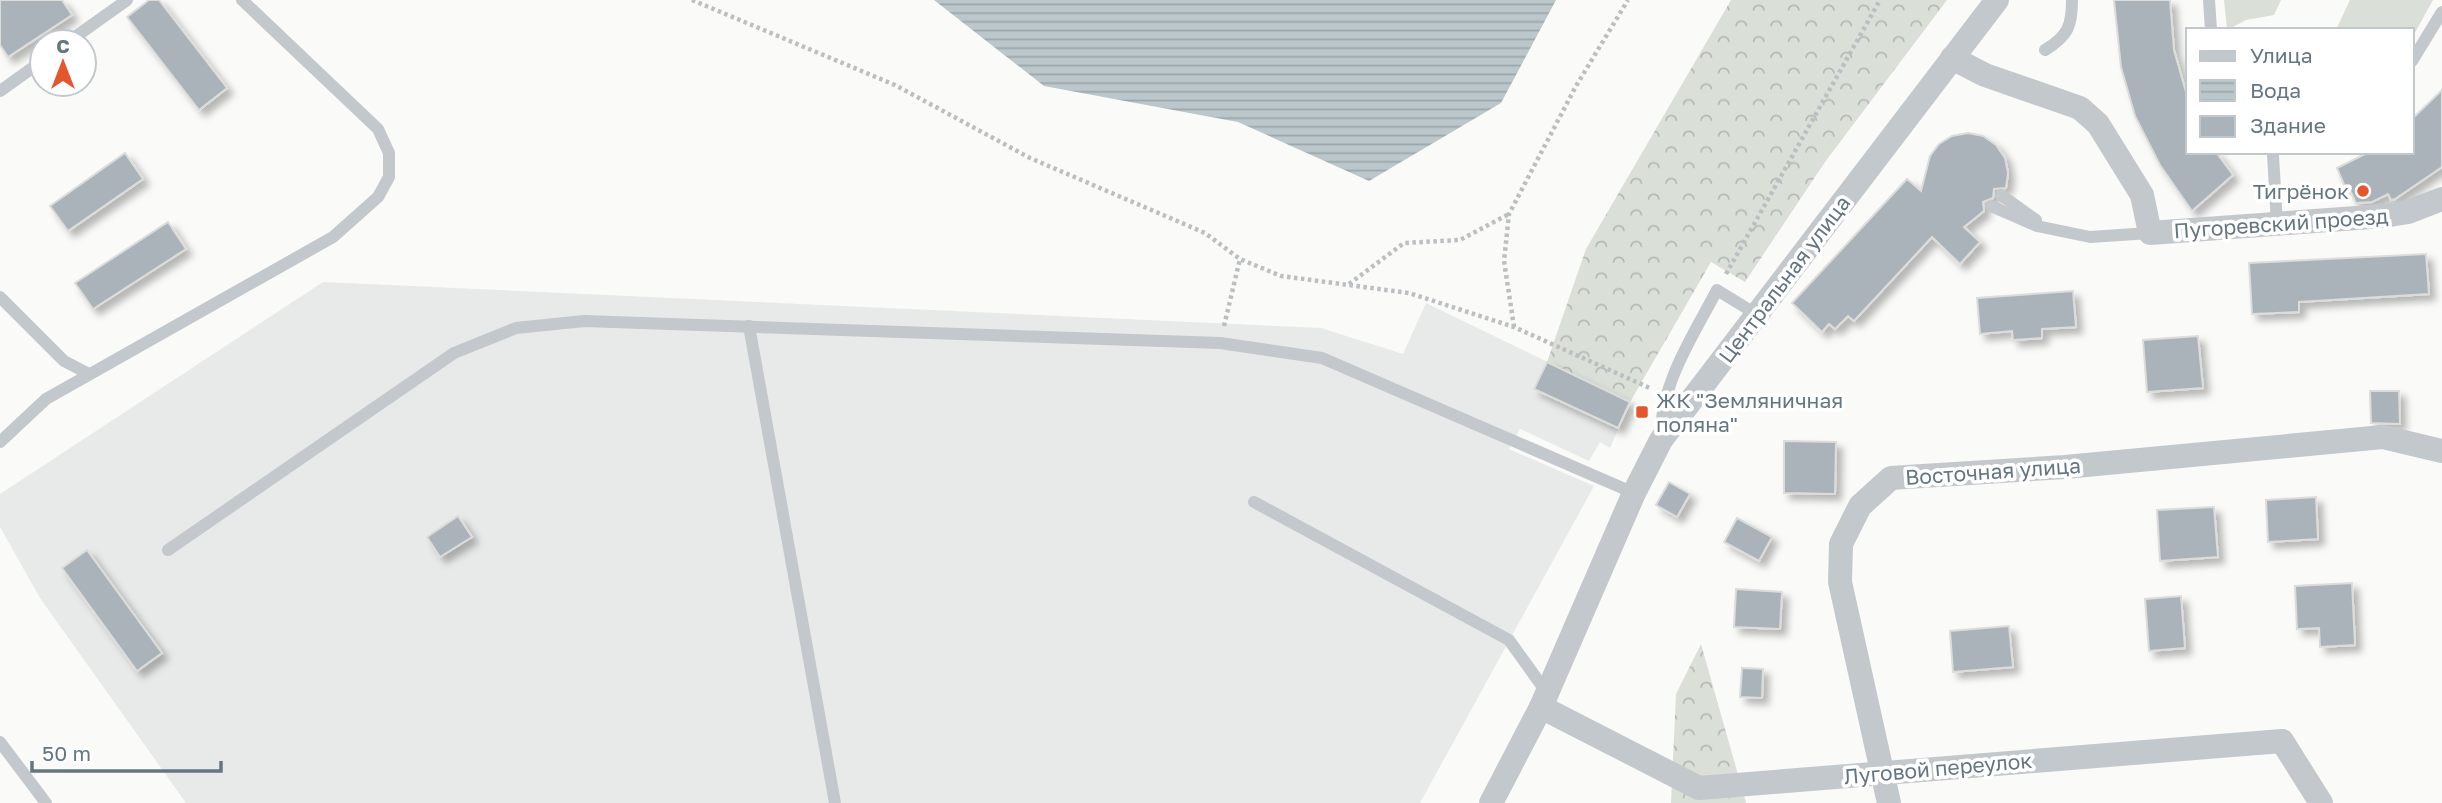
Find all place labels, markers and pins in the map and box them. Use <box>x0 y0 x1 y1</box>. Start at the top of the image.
place label: Тигрёнок <box>2253 178 2349 204</box>
marker: Тигрёнок <box>2355 183 2371 199</box>
place label: ЖК "Земляничная поляна" <box>1656 387 1843 437</box>
marker: ЖК "Земляничная поляна" <box>1634 404 1650 420</box>

